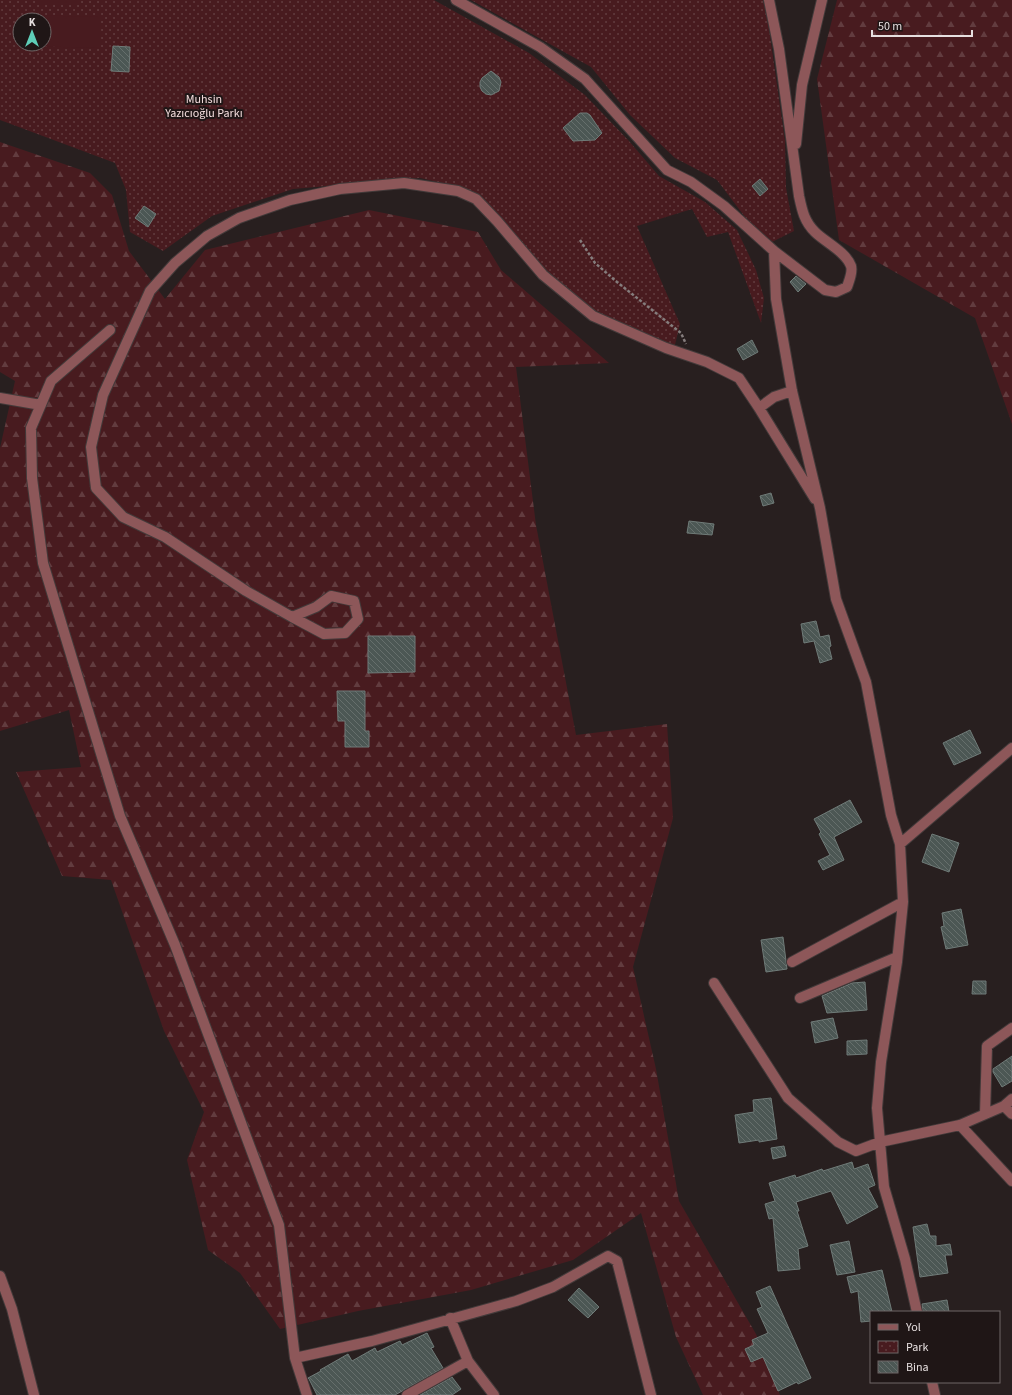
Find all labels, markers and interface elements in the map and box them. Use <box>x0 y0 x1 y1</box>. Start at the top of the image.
north arrow <box>12 12 52 52</box>
scale bar <box>872 12 972 38</box>
text: K <box>29 15 36 30</box>
text: 50 m <box>878 18 902 35</box>
park label: Muhsin Yazıcıoğlu Parkı <box>164 91 243 122</box>
legend <box>870 1311 1000 1383</box>
text: Yol <box>905 1319 921 1336</box>
text: Park <box>906 1339 928 1356</box>
text: Bina <box>906 1359 929 1376</box>

